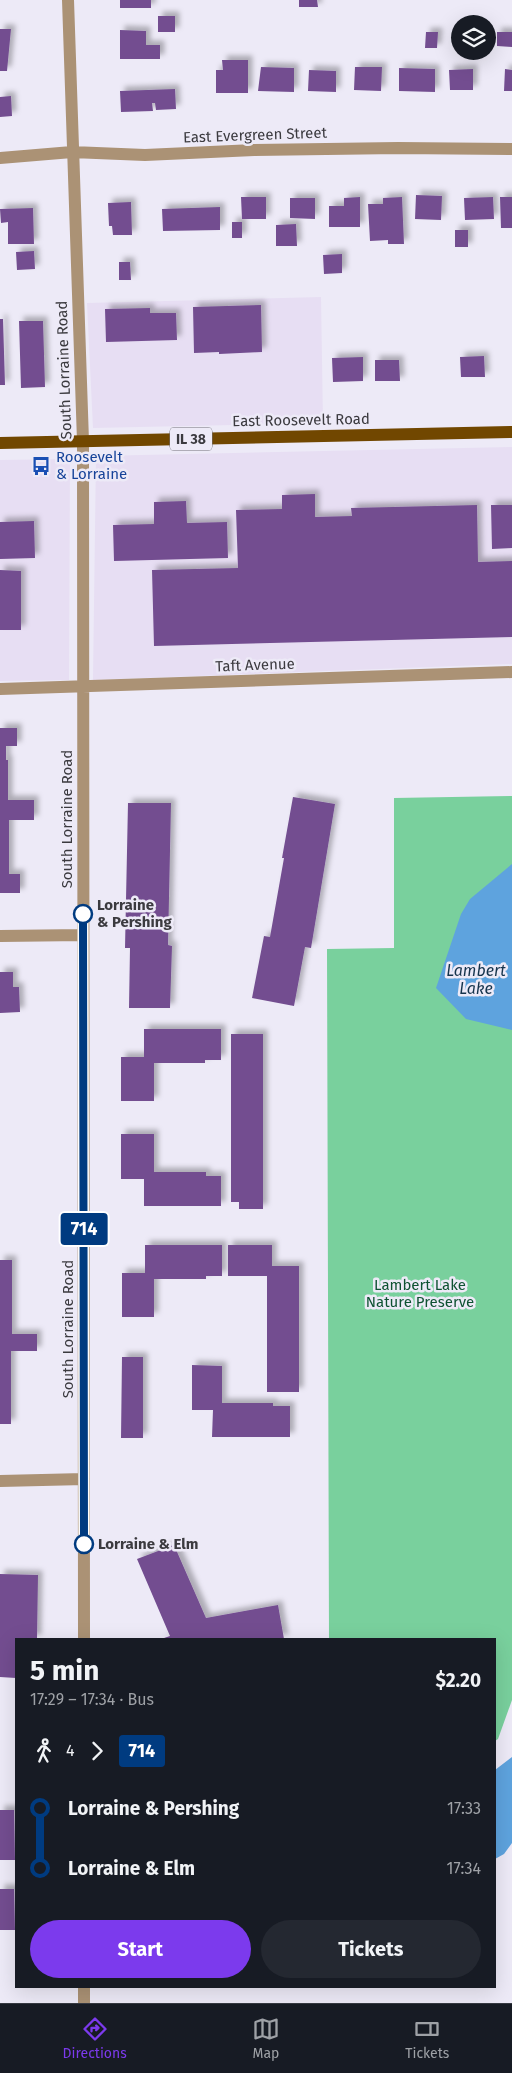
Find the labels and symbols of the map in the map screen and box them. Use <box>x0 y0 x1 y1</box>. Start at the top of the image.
street label: East Evergreen Street <box>183 123 328 147</box>
street label: South Lorraine Road <box>53 300 75 440</box>
street label: East Roosevelt Road <box>232 410 370 430</box>
road number: IL 38 <box>170 428 212 450</box>
place label: Roosevelt & Lorraine <box>56 448 127 483</box>
bus stop icon: Roosevelt & Lorraine <box>30 455 52 477</box>
street label: Taft Avenue <box>215 655 295 675</box>
street label: South Lorraine Road <box>58 750 76 888</box>
place label: Lorraine & Pershing <box>97 896 172 931</box>
marker: Lorraine & Pershing <box>73 904 93 924</box>
water label: Lambert Lake <box>446 961 506 998</box>
line badge: 714 <box>55 1213 113 1245</box>
street label: South Lorraine Road <box>59 1260 77 1398</box>
park label: Lambert Lake Nature Preserve <box>366 1276 474 1311</box>
marker: Lorraine & Elm <box>74 1534 94 1554</box>
place label: Lorraine & Elm <box>98 1535 198 1553</box>

